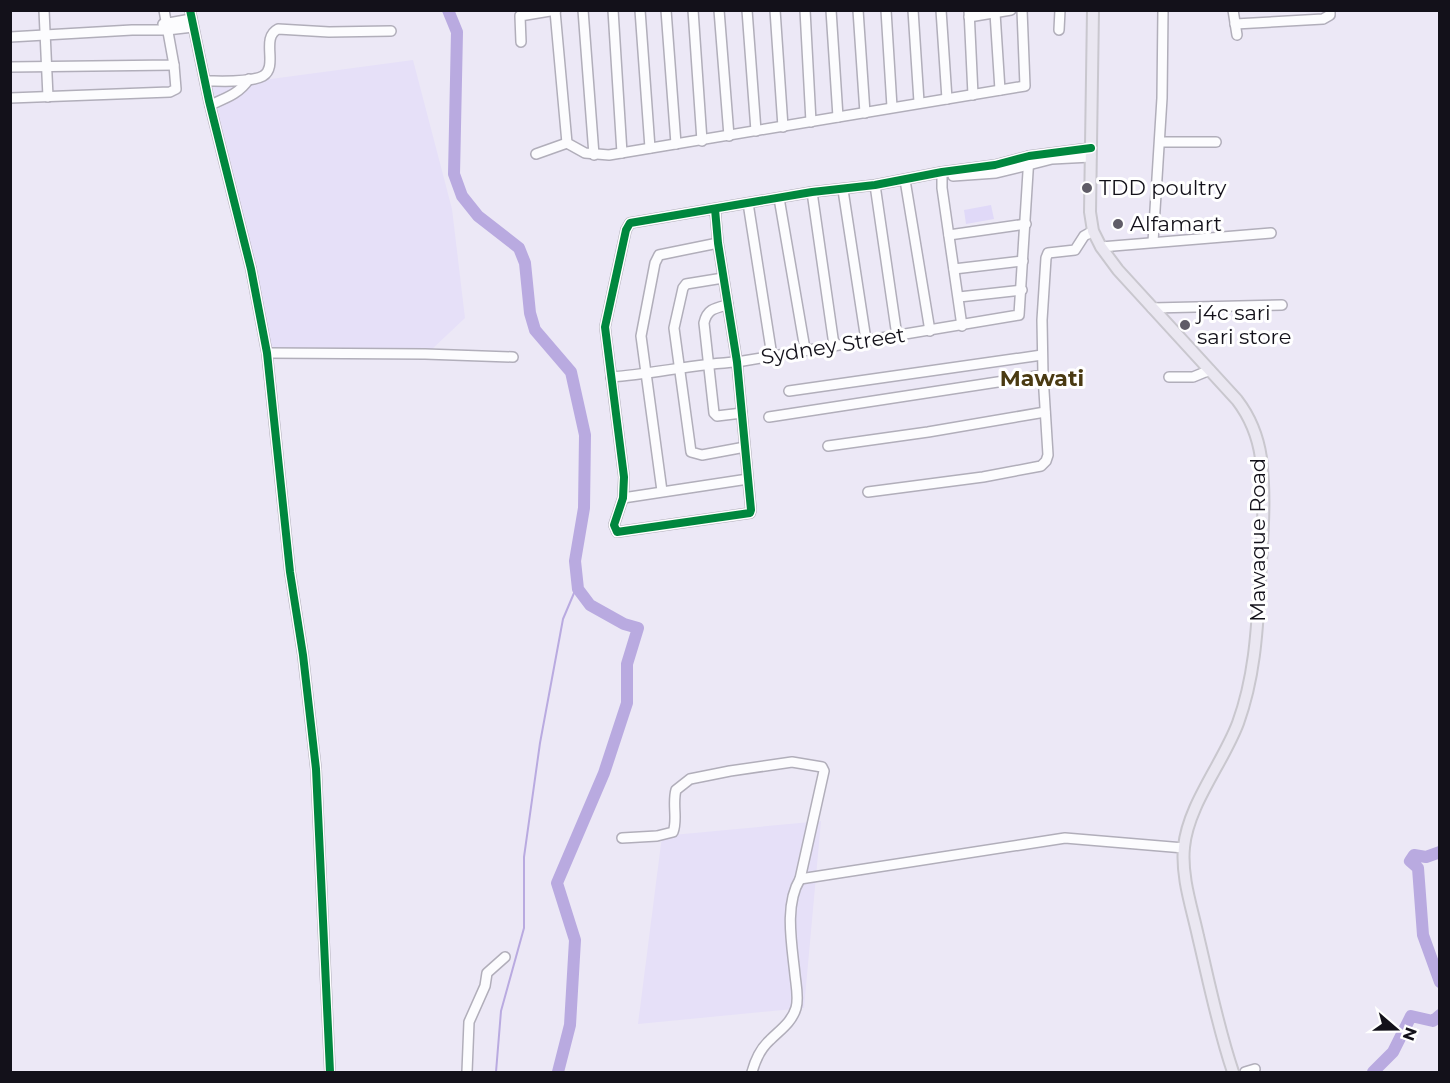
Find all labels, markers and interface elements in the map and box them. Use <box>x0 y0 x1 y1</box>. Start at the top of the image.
place label: TDD poultry <box>1099 175 1227 200</box>
marker: TDD poultry <box>1080 181 1094 195</box>
place label: Alfamart <box>1130 211 1222 236</box>
marker: Alfamart <box>1111 217 1125 231</box>
place label: j4c sari sari store <box>1195 300 1291 349</box>
marker: j4c sari sari store <box>1178 318 1192 332</box>
street label: Sydney Street <box>759 322 907 369</box>
district label: Mawati <box>1000 365 1084 392</box>
street label: Mawaque Road <box>1245 458 1270 622</box>
north arrow <box>1366 999 1426 1059</box>
text: N <box>1398 1025 1421 1043</box>

